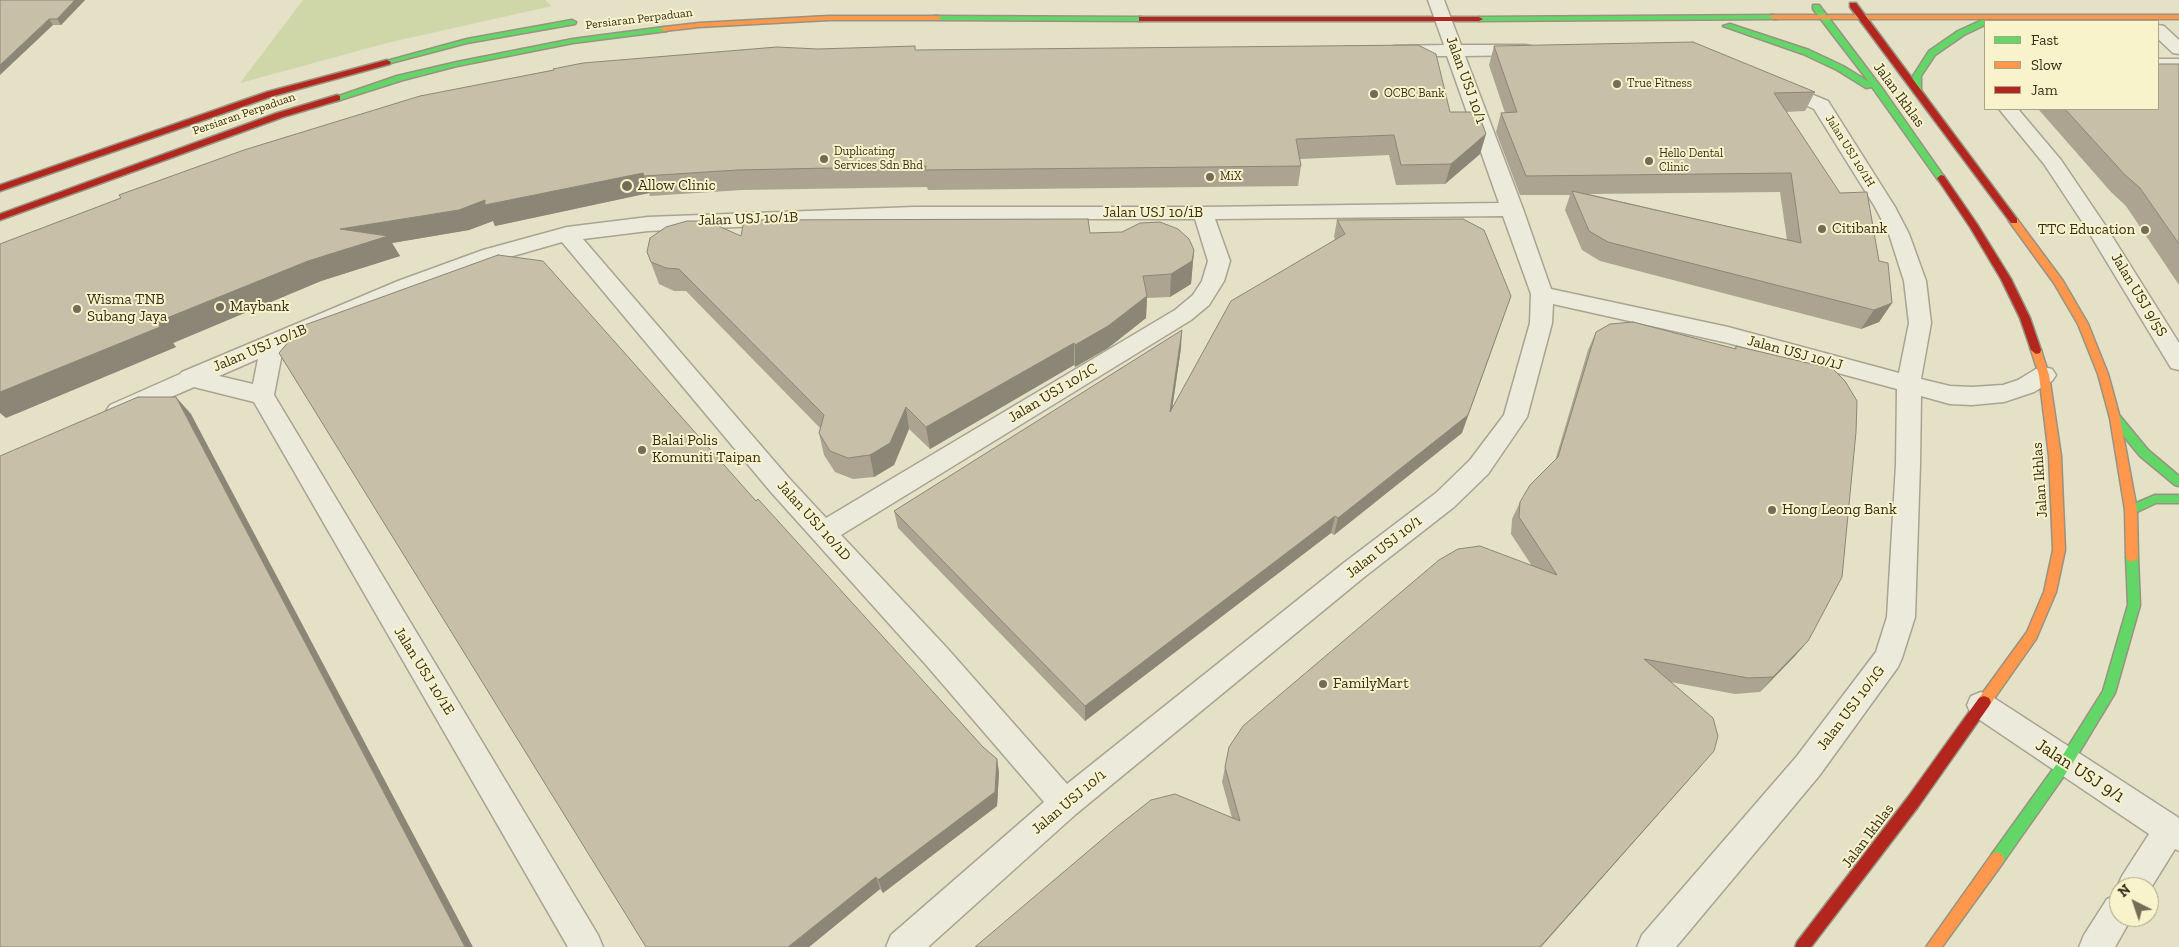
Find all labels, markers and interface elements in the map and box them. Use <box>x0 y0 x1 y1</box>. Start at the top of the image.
street label: Persiaran Perpaduan <box>585 5 693 33</box>
legend <box>1984 20 2159 110</box>
text: Fast <box>2031 31 2059 49</box>
street label: Jalan USJ 10/1 <box>1442 34 1490 126</box>
text: Slow <box>2031 56 2062 74</box>
street label: Jalan Ikhlas <box>1869 59 1929 131</box>
place label: True Fitness <box>1627 77 1692 91</box>
marker: True Fitness <box>1611 78 1623 90</box>
text: Jam <box>2031 81 2058 99</box>
place label: OCBC Bank <box>1384 87 1444 101</box>
marker: OCBC Bank <box>1368 88 1380 100</box>
street label: Persiaran Perpaduan <box>191 90 297 138</box>
street label: Jalan USJ 10/1H <box>1822 112 1878 190</box>
place label: Duplicating Services Sdn Bhd <box>834 145 923 173</box>
place label: Hello Dental Clinic <box>1659 147 1723 175</box>
marker: Duplicating Services Sdn Bhd <box>818 153 830 165</box>
marker: Hello Dental Clinic <box>1643 155 1655 167</box>
place label: MiX <box>1220 170 1242 184</box>
marker: MiX <box>1204 171 1216 183</box>
place label: Allow Clinic <box>638 177 716 195</box>
marker: Allow Clinic <box>620 179 634 193</box>
street label: Jalan USJ 10/1B <box>1103 204 1203 222</box>
street label: Jalan USJ 10/1B <box>698 208 798 230</box>
place label: Citibank <box>1832 220 1887 238</box>
place label: TTC Education <box>2038 221 2135 239</box>
marker: Citibank <box>1816 223 1828 235</box>
marker: TTC Education <box>2139 224 2151 236</box>
street label: Jalan USJ 9/5S <box>2107 250 2171 340</box>
place label: Wisma TNB Subang Jaya <box>87 291 167 326</box>
place label: Maybank <box>230 298 289 316</box>
marker: Maybank <box>214 301 226 313</box>
marker: Wisma TNB Subang Jaya <box>71 303 83 315</box>
street label: Jalan USJ 10/1B <box>210 320 310 376</box>
street label: Jalan USJ 10/1J <box>1745 332 1845 374</box>
street label: Jalan USJ 10/1C <box>1005 359 1101 427</box>
place label: Balai Polis Komuniti Taipan <box>652 432 761 467</box>
street label: Jalan Ikhlas <box>2028 442 2052 518</box>
marker: Balai Polis Komuniti Taipan <box>636 444 648 456</box>
street label: Jalan USJ 10/1D <box>773 477 855 565</box>
place label: Hong Leong Bank <box>1782 501 1897 519</box>
marker: Hong Leong Bank <box>1766 504 1778 516</box>
street label: Jalan USJ 10/1 <box>1343 512 1425 582</box>
street label: Jalan USJ 10/1E <box>390 624 458 718</box>
street label: Jalan USJ 10/1G <box>1813 662 1889 754</box>
place label: FamilyMart <box>1333 675 1409 693</box>
marker: FamilyMart <box>1317 678 1329 690</box>
street label: Jalan USJ 9/1 <box>2031 734 2129 808</box>
street label: Jalan USJ 10/1 <box>1028 766 1110 838</box>
street label: Jalan Ikhlas <box>1838 800 1898 872</box>
north arrow <box>2109 877 2159 927</box>
text: N <box>2115 881 2134 901</box>

